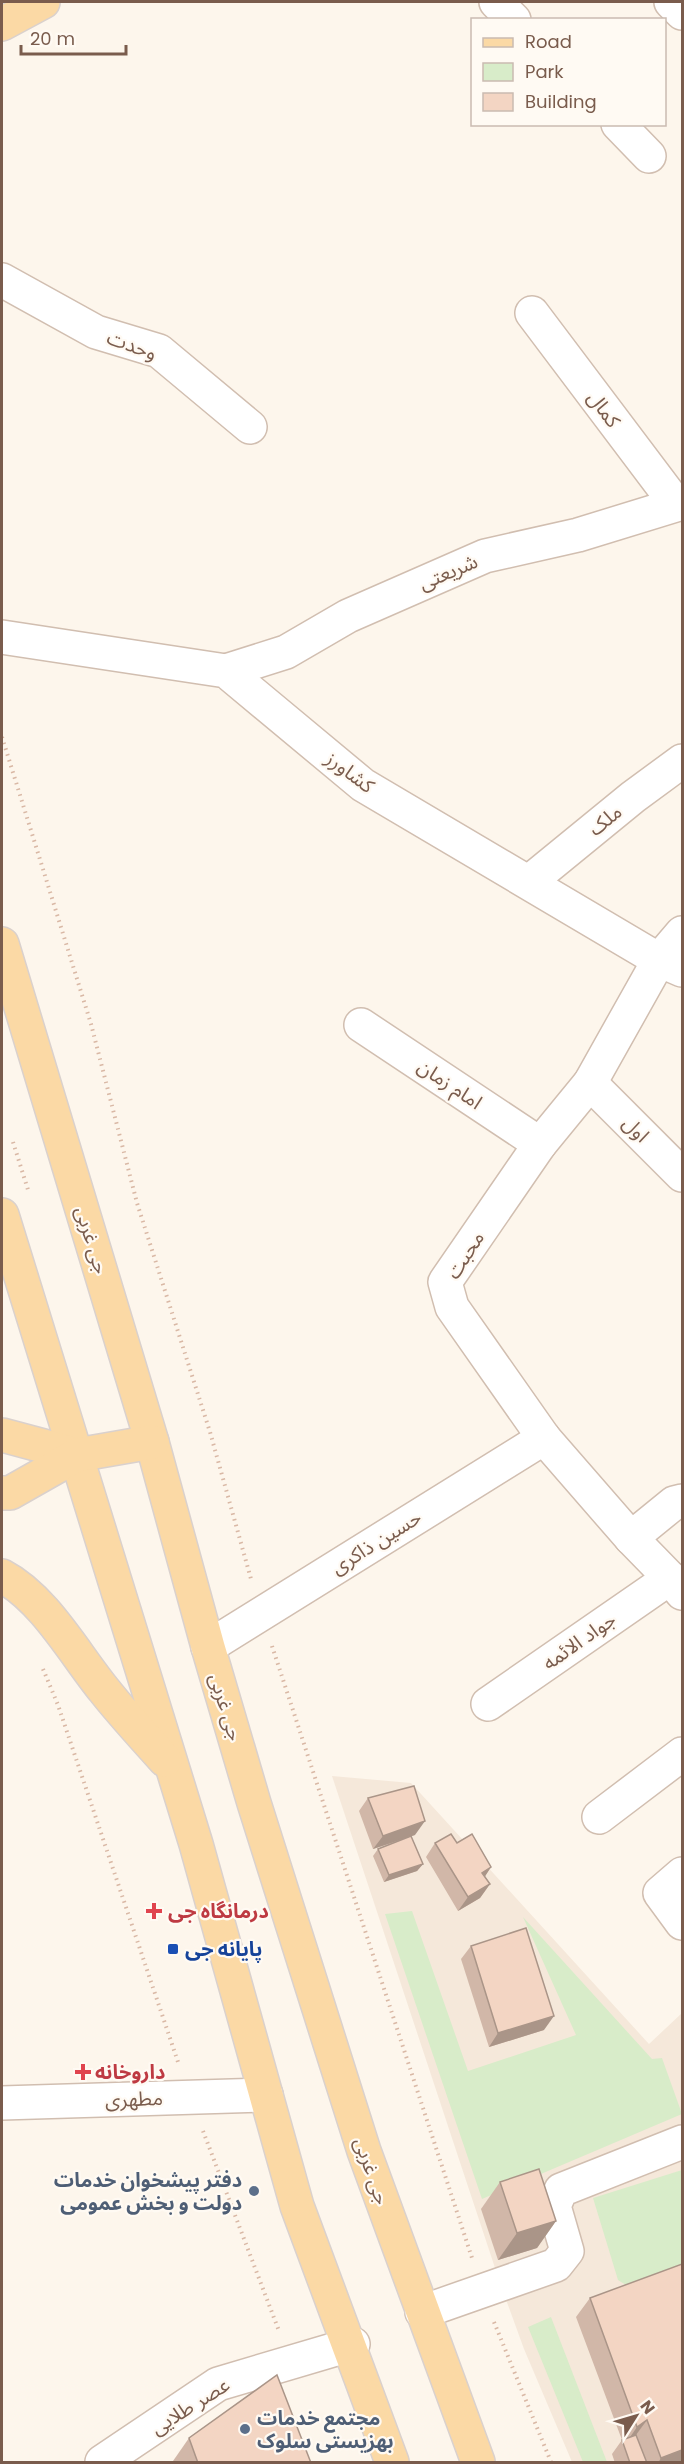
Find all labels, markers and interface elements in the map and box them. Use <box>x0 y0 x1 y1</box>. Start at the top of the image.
scale bar <box>21 18 126 56</box>
legend <box>471 18 666 126</box>
text: 20 m <box>30 26 75 51</box>
text: Road <box>525 29 572 54</box>
text: Park <box>525 59 564 84</box>
text: Building <box>525 89 597 114</box>
street label: وحدت <box>103 323 161 367</box>
street label: کمال <box>581 385 628 434</box>
street label: شریعتی <box>414 547 482 597</box>
street label: کشاورز <box>319 744 381 800</box>
street label: ملک <box>582 798 628 842</box>
street label: امام زمان <box>411 1052 488 1117</box>
street label: اول <box>616 1109 656 1149</box>
street label: جی غربی <box>68 1203 116 1277</box>
street label: محبت <box>439 1226 491 1284</box>
street label: حسین ذاکری <box>325 1503 427 1581</box>
street label: جواد الائمه <box>537 1605 621 1677</box>
street label: جی غربی <box>202 1670 250 1744</box>
place label: درمانگاه جی <box>168 1897 269 1925</box>
marker: درمانگاه جی <box>145 1902 163 1920</box>
place label: پایانه جی <box>185 1935 262 1963</box>
marker: پایانه جی <box>166 1942 180 1956</box>
place label: داروخانه <box>95 2058 165 2086</box>
marker: داروخانه <box>76 2065 90 2079</box>
street label: مطهری <box>105 2084 163 2114</box>
street label: جی غربی <box>347 2134 397 2208</box>
place label: دفتر پیشخوان خدمات دولت و بخش عمومی <box>54 2166 242 2217</box>
marker: دفتر پیشخوان خدمات دولت و بخش عمومی <box>247 2184 261 2198</box>
street label: عصر طلایی <box>145 2371 235 2441</box>
north arrow <box>606 2386 666 2446</box>
text: N <box>635 2396 660 2419</box>
place label: مجتمع خدمات بهزیستی سلوک <box>257 2404 394 2455</box>
marker: مجتمع خدمات بهزیستی سلوک <box>238 2422 252 2436</box>

